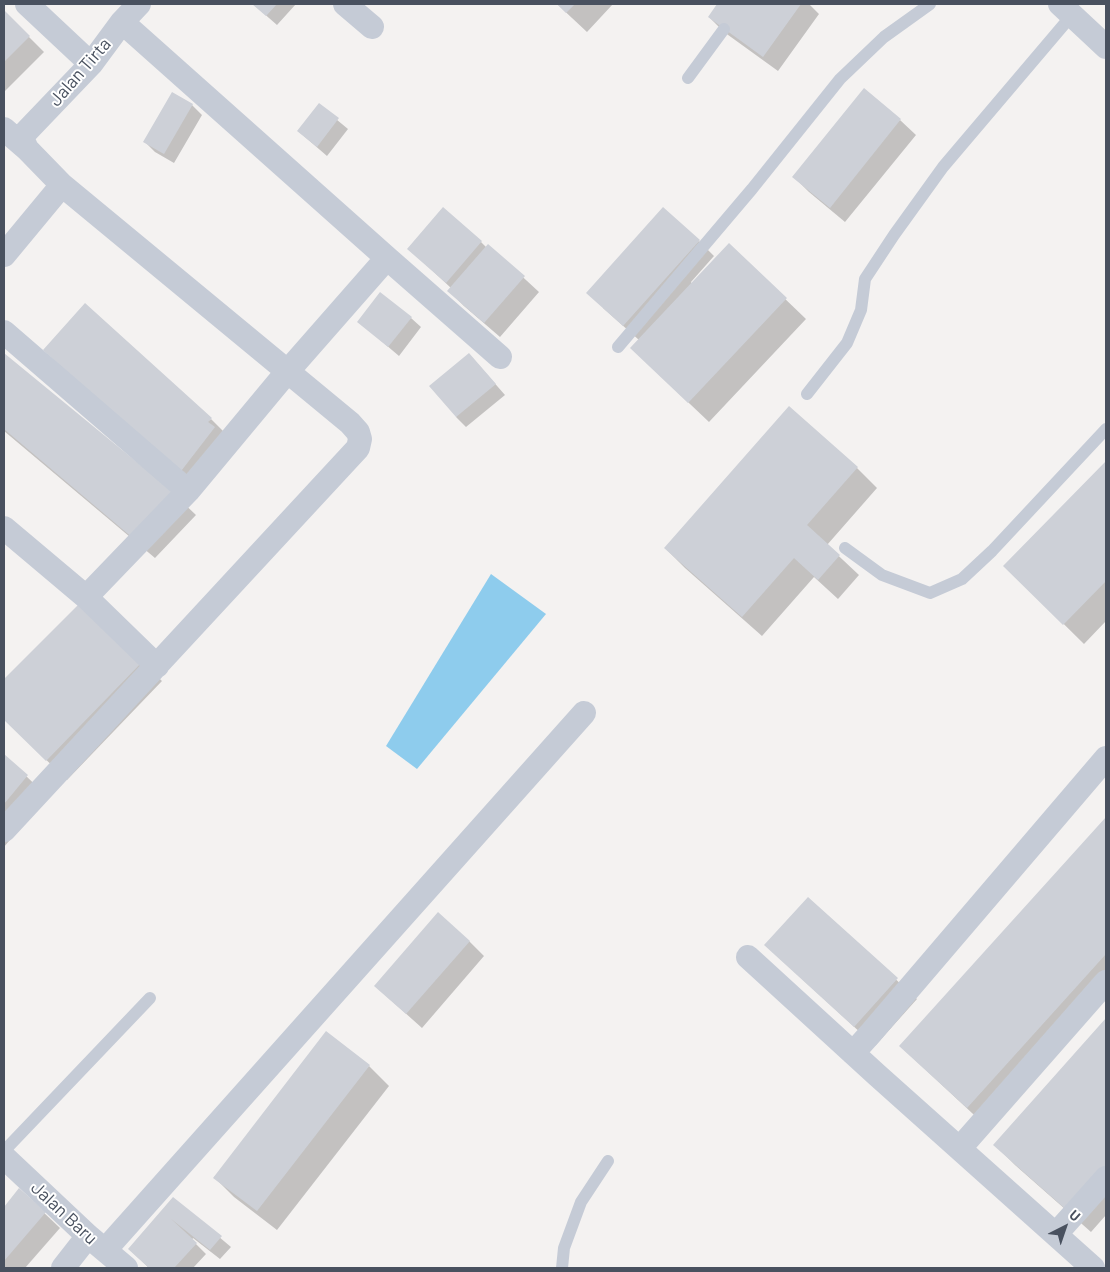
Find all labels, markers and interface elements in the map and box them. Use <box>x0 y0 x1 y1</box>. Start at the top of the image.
street label: Jalan Tirta <box>45 33 115 111</box>
street label: Jalan Baru <box>26 1177 102 1249</box>
north arrow <box>1040 1202 1090 1252</box>
text: U <box>1066 1206 1084 1225</box>

